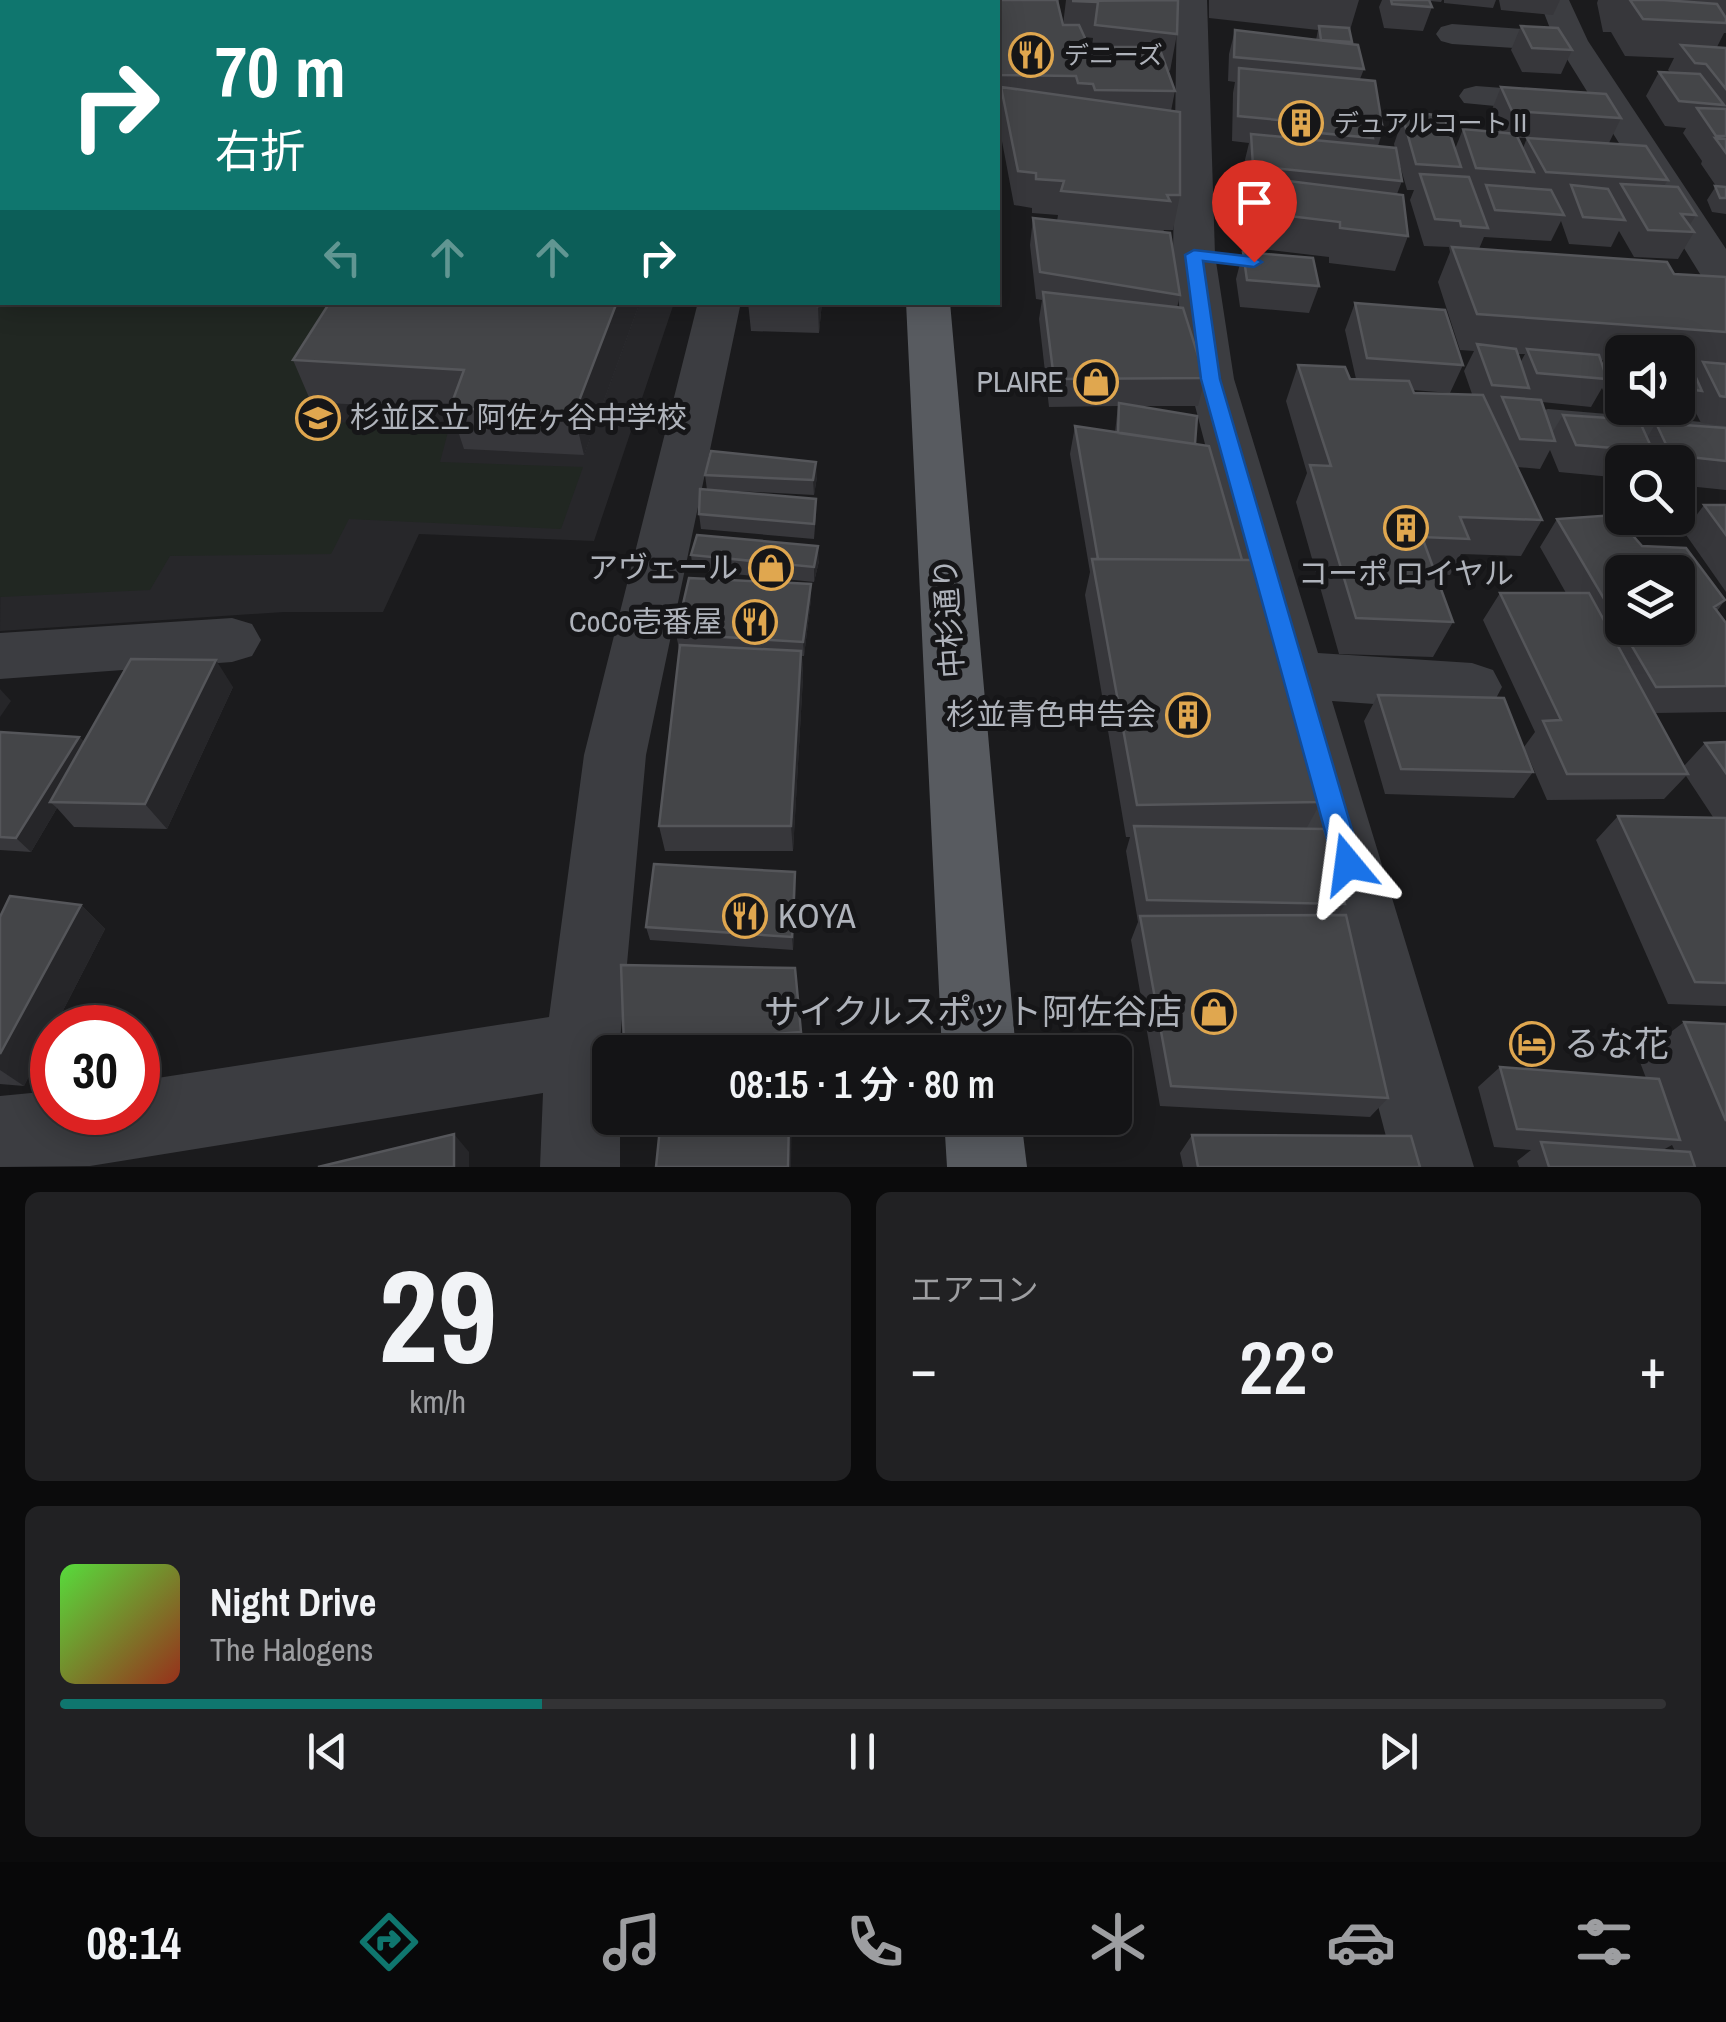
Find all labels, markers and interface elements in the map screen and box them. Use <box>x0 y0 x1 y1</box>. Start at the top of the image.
text: 70 m <box>215 25 346 119</box>
restaurant icon: デニーズ <box>1008 32 1054 78</box>
place label: デニーズ <box>1064 38 1163 72</box>
icon: right <box>50 40 180 170</box>
building icon: デュアルコートⅡ <box>1278 100 1324 146</box>
place label: デュアルコートⅡ <box>1334 106 1533 140</box>
text: 右折 <box>215 120 305 181</box>
pin <box>1212 160 1297 263</box>
icon: arrive <box>1227 175 1282 230</box>
icon: left <box>315 230 370 285</box>
icon: ahead <box>420 230 475 285</box>
icon: ahead <box>525 230 580 285</box>
icon: right <box>630 230 685 285</box>
map controls <box>1605 335 1695 645</box>
button: sound <box>1605 335 1695 425</box>
shop icon: PLAIRE <box>1073 359 1119 405</box>
place label: PLAIRE <box>976 361 1064 401</box>
school or university icon: 杉並区立 阿佐ヶ谷中学校 <box>295 395 341 441</box>
place label: 杉並区立 阿佐ヶ谷中学校 <box>350 397 687 437</box>
button: search <box>1605 445 1695 535</box>
building icon: コーポ ロイヤル <box>1383 505 1429 551</box>
shop icon: アヴェール <box>748 545 794 591</box>
place label: アヴェール <box>588 547 738 587</box>
place label: コーポ ロイヤル <box>1298 553 1514 593</box>
button: layers <box>1605 555 1695 645</box>
street label: 中杉通り <box>924 557 972 679</box>
restaurant icon: CoCo壱番屋 <box>732 599 778 645</box>
place label: CoCo壱番屋 <box>569 601 722 641</box>
building icon: 杉並青色申告会 <box>1165 692 1211 738</box>
place label: 杉並青色申告会 <box>946 694 1156 734</box>
position arrow <box>1296 812 1400 916</box>
place label: KOYA <box>778 892 857 939</box>
restaurant icon: KOYA <box>722 893 768 939</box>
place label: サイクルスポット阿佐谷店 <box>764 988 1182 1035</box>
shop icon: サイクルスポット阿佐谷店 <box>1191 989 1237 1035</box>
speed limit sign: 30 <box>30 1005 160 1135</box>
place label: るな花 <box>1564 1020 1669 1067</box>
hotel icon: るな花 <box>1509 1021 1555 1067</box>
text: 08:15 · 1 分 · 80 m <box>729 1059 995 1110</box>
text: 29 <box>378 1227 497 1403</box>
text: エアコン <box>911 1268 1039 1311</box>
text: 22° <box>1239 1316 1337 1417</box>
text: − <box>911 1331 937 1405</box>
text: + <box>1640 1331 1666 1405</box>
text: km/h <box>409 1380 466 1423</box>
text: Night Drive <box>210 1577 376 1628</box>
text: The Halogens <box>210 1628 373 1671</box>
icon: previous <box>300 1724 355 1779</box>
icon: pause <box>835 1724 890 1779</box>
icon: next <box>1371 1724 1426 1779</box>
icon: directions <box>354 1907 424 1977</box>
icon: music <box>597 1907 667 1977</box>
icon: phone <box>840 1907 910 1977</box>
icon: climate <box>1083 1907 1153 1977</box>
icon: car <box>1326 1907 1396 1977</box>
icon: filters <box>1569 1907 1639 1977</box>
text: 08:14 <box>87 1912 181 1973</box>

